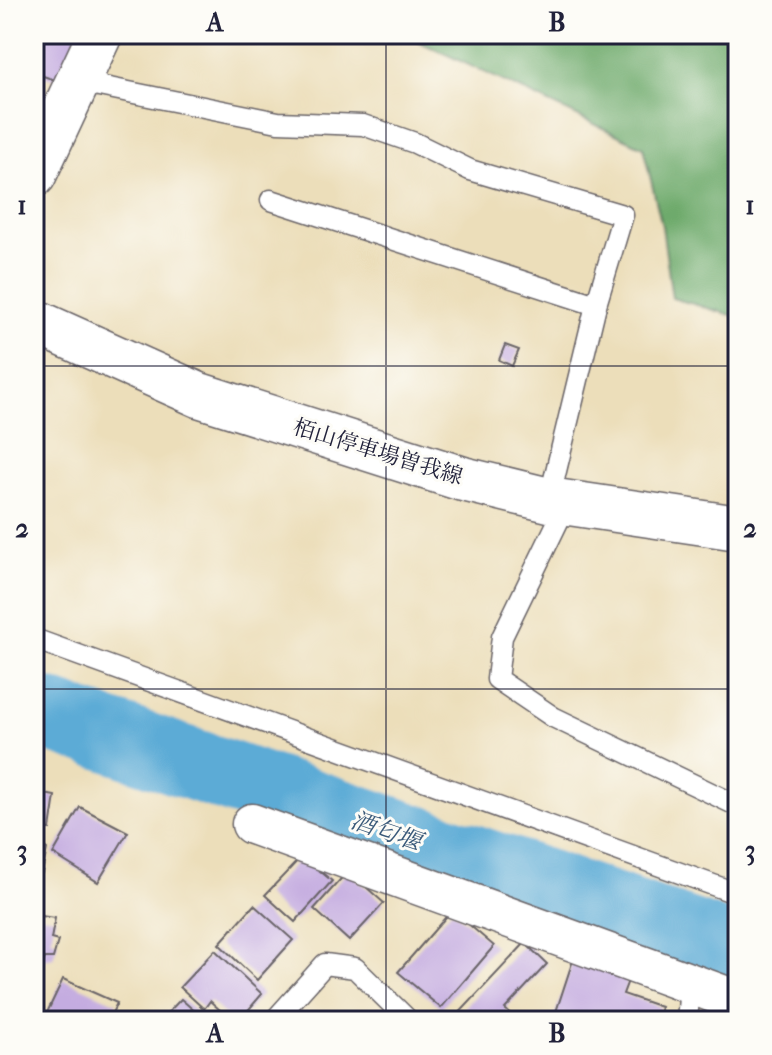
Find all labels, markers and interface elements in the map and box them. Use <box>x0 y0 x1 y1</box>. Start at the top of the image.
text: A <box>205 7 225 38</box>
text: B <box>549 7 566 38</box>
text: 1 <box>17 190 27 221</box>
text: 1 <box>745 190 755 221</box>
street label: 栢山停車場曽我線 <box>290 414 466 490</box>
text: 2 <box>15 513 29 544</box>
text: 2 <box>743 513 757 544</box>
water label: 酒匂堰 <box>347 806 428 857</box>
text: 3 <box>17 835 27 866</box>
text: 3 <box>745 835 755 866</box>
text: A <box>205 1018 225 1049</box>
text: B <box>549 1018 566 1049</box>

